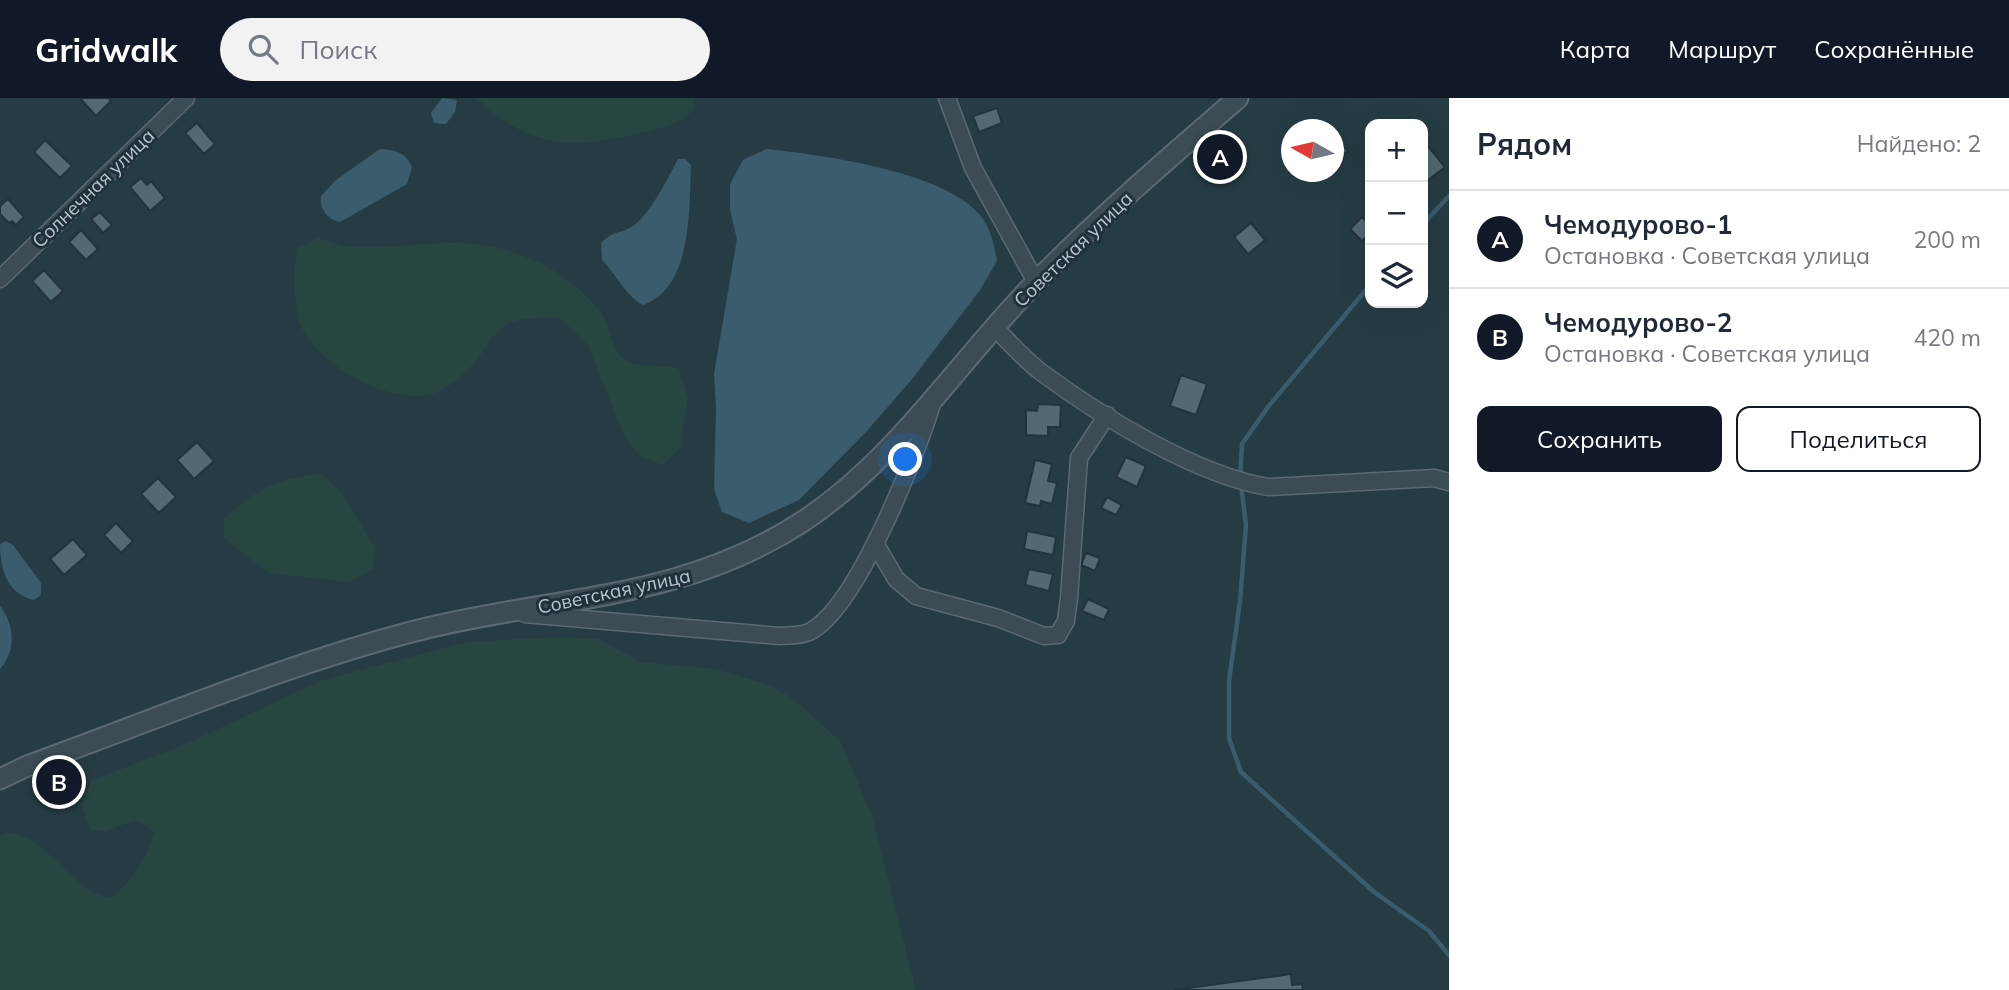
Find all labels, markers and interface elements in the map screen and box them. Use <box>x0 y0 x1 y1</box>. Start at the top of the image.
search box <box>220 18 710 81</box>
text: Gridwalk <box>35 29 178 70</box>
icon: search <box>244 30 282 68</box>
text: Поиск <box>300 33 377 66</box>
text: Карта <box>1560 34 1630 64</box>
text: Маршрут <box>1668 34 1776 64</box>
text: Сохранённые <box>1814 34 1974 64</box>
north arrow <box>1281 119 1344 182</box>
map controls <box>1365 119 1428 308</box>
button: + <box>1365 119 1428 182</box>
street label: Солнечная улица <box>27 123 159 253</box>
text: Рядом <box>1477 125 1572 163</box>
text: Найдено: 2 <box>1857 129 1981 158</box>
pin: A <box>1197 131 1243 183</box>
button: − <box>1365 182 1428 245</box>
street label: Советская улица <box>1009 186 1137 312</box>
text: Чемодурово-1 <box>1544 208 1732 241</box>
text: A <box>1491 225 1509 254</box>
text: 200 m <box>1913 225 1981 254</box>
text: Остановка · Советская улица <box>1544 241 1870 270</box>
button: layers <box>1365 245 1428 308</box>
text: Чемодурово-2 <box>1544 306 1732 339</box>
text: B <box>1492 323 1508 352</box>
text: 420 m <box>1913 323 1981 352</box>
text: Остановка · Советская улица <box>1544 339 1870 368</box>
button: Сохранить <box>1477 406 1722 472</box>
button: Поделиться <box>1736 406 1981 472</box>
your location <box>888 442 922 476</box>
street label: Советская улица <box>535 563 693 619</box>
pin: B <box>36 756 82 808</box>

